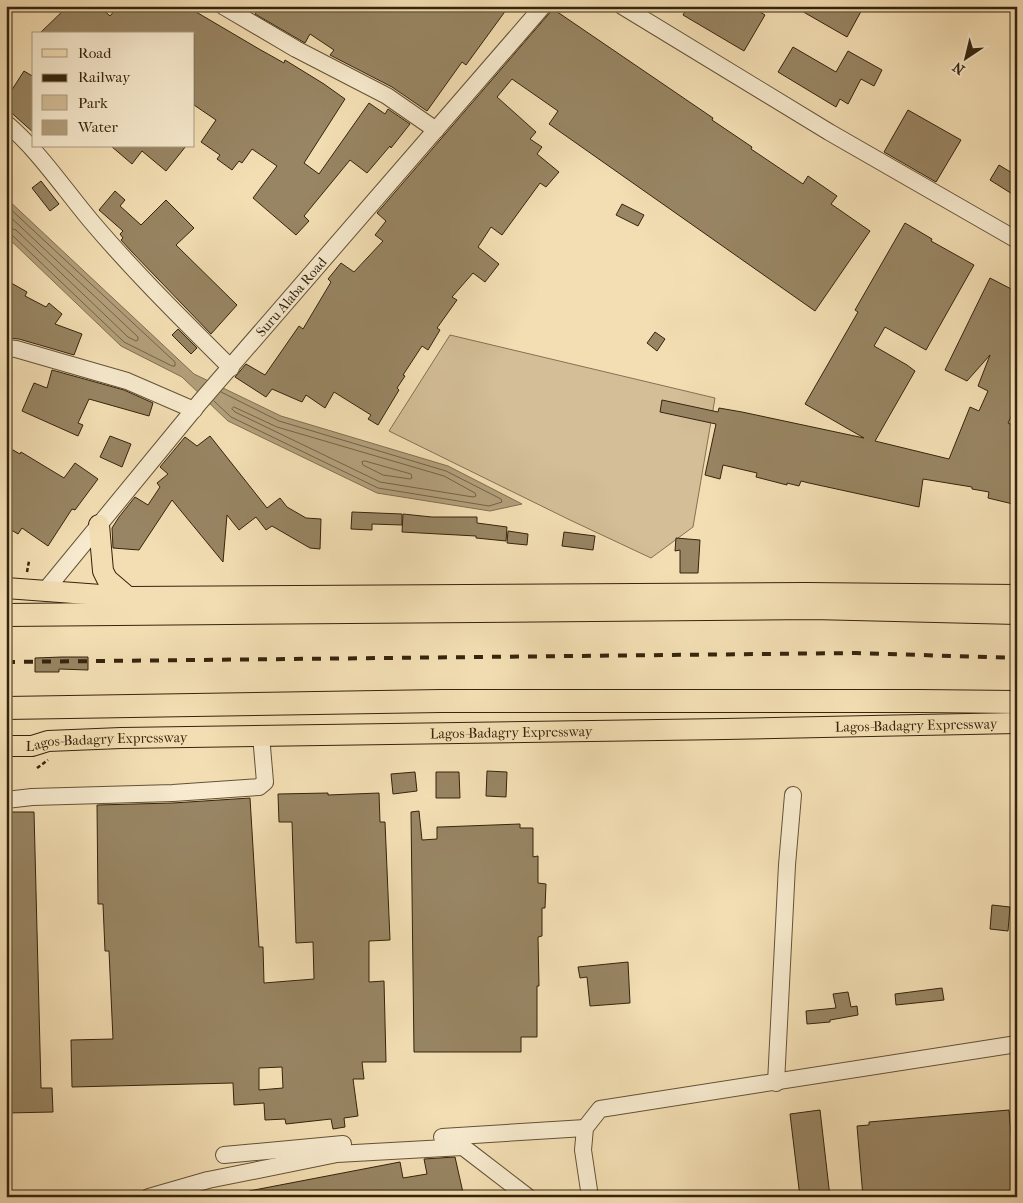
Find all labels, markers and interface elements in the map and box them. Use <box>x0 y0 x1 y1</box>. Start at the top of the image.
legend <box>32 32 195 148</box>
north arrow <box>940 32 990 82</box>
text: Road <box>78 44 112 62</box>
text: N <box>949 58 968 78</box>
text: Railway <box>78 68 131 86</box>
text: Park <box>78 94 108 112</box>
text: Water <box>77 118 118 136</box>
street label: Suru Alaba Road <box>252 253 330 340</box>
street label: Lagos-Badagry Expressway <box>835 715 998 735</box>
street label: Lagos-Badagry Expressway <box>430 722 593 742</box>
street label: Lagos-Badagry Expressway <box>26 729 188 755</box>

